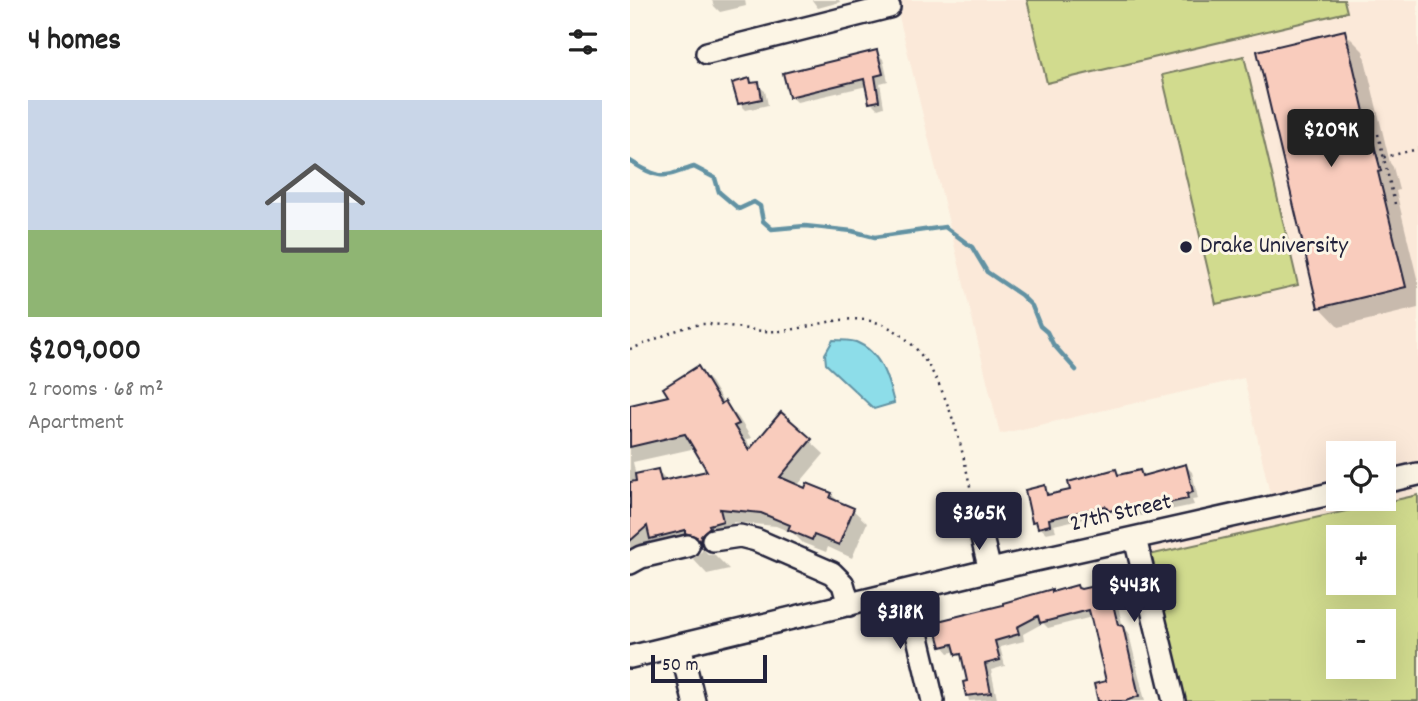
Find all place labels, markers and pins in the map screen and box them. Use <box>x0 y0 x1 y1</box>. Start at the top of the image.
pin: $209K <box>1282 110 1380 169</box>
place label: Drake University <box>1200 230 1349 264</box>
marker: Drake University <box>1178 239 1194 255</box>
pin: $365K <box>930 492 1028 552</box>
pin: $443K <box>1085 564 1183 624</box>
pin: $318K <box>851 592 949 651</box>

